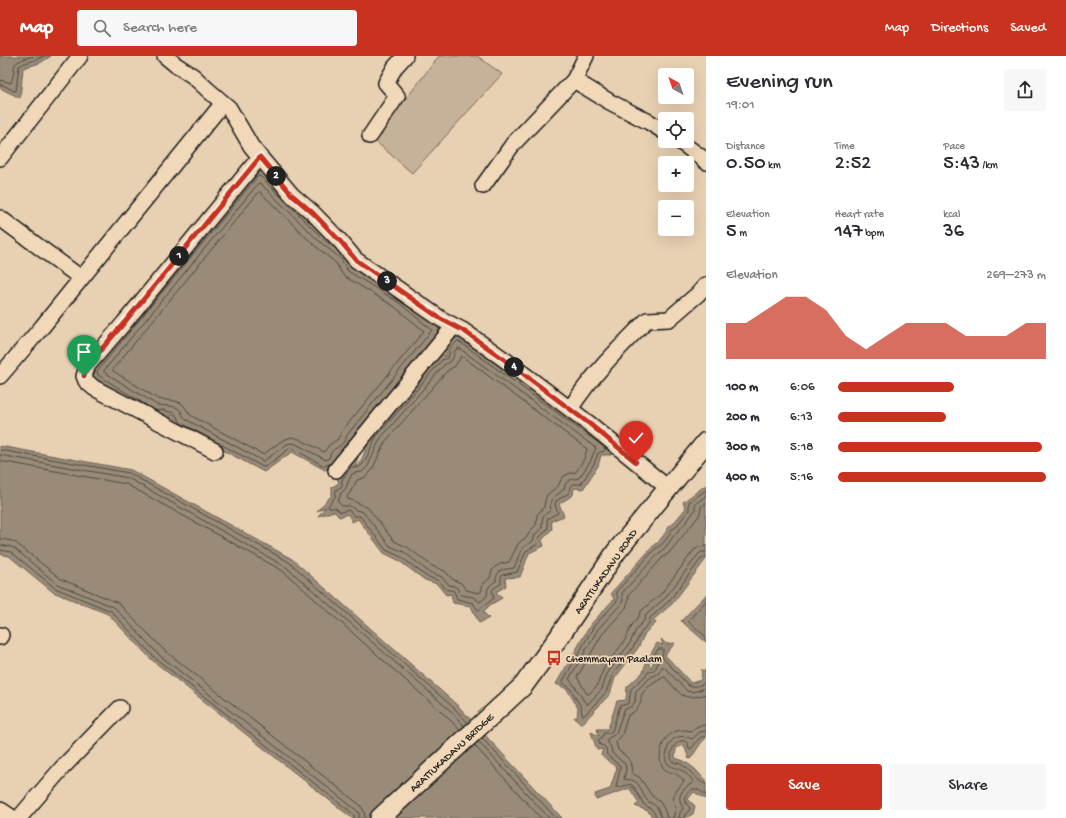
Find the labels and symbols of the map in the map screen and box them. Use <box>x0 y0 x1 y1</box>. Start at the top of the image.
north arrow <box>658 68 694 104</box>
pin: 2 <box>266 166 286 186</box>
pin: 1 <box>169 246 189 266</box>
pin: 3 <box>377 271 397 291</box>
pin <box>67 335 101 376</box>
pin: 4 <box>504 357 524 377</box>
pin <box>619 421 653 462</box>
street label: ARATTUKADAVU ROAD <box>573 527 641 617</box>
bus stop icon: Chemmayam Paalam <box>545 649 563 667</box>
place label: Chemmayam Paalam <box>566 654 662 666</box>
street label: ARATTUKADAVU BRIDGE <box>408 711 497 795</box>

